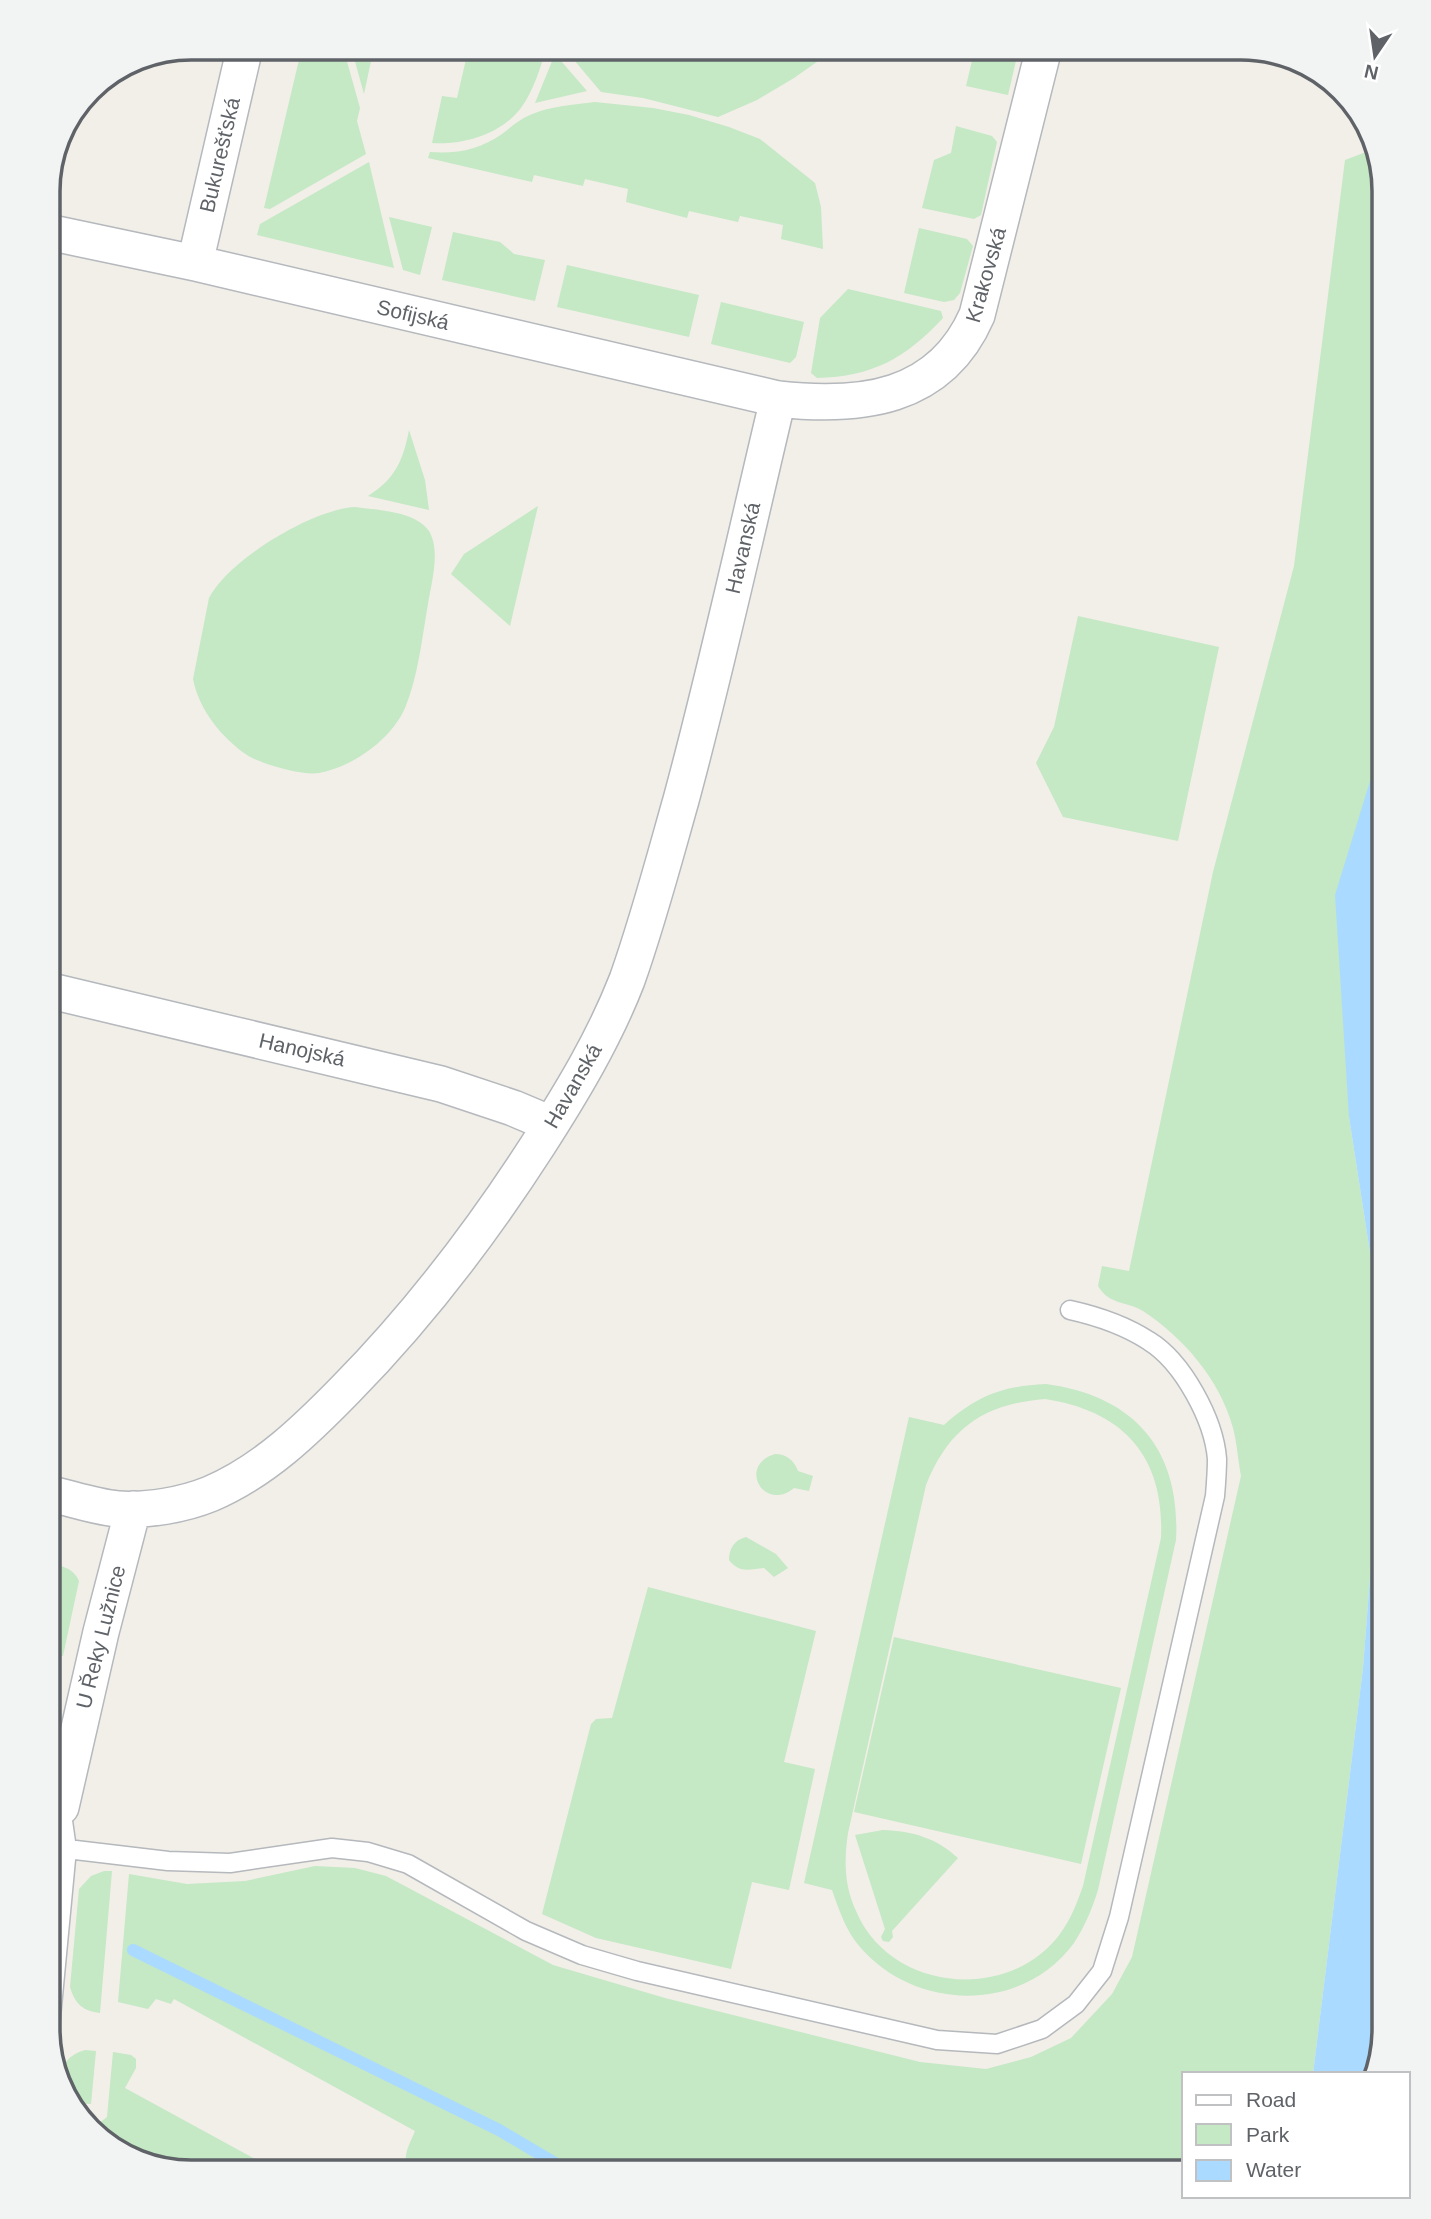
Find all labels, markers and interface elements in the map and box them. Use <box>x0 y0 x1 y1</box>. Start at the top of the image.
north arrow <box>1340 21 1410 91</box>
text: N <box>1362 60 1380 84</box>
street label: Bukurešťská <box>195 95 244 215</box>
street label: Krakovská <box>961 224 1010 325</box>
street label: Sofijská <box>375 295 452 334</box>
street label: Havanská <box>721 499 764 596</box>
street label: Hanojská <box>257 1028 348 1071</box>
street label: Havanská <box>539 1039 606 1132</box>
street label: U Řeky Lužnice <box>72 1563 129 1711</box>
legend <box>1182 2072 1410 2198</box>
text: Road <box>1246 2088 1296 2111</box>
text: Park <box>1246 2123 1290 2146</box>
text: Water <box>1246 2158 1301 2181</box>

